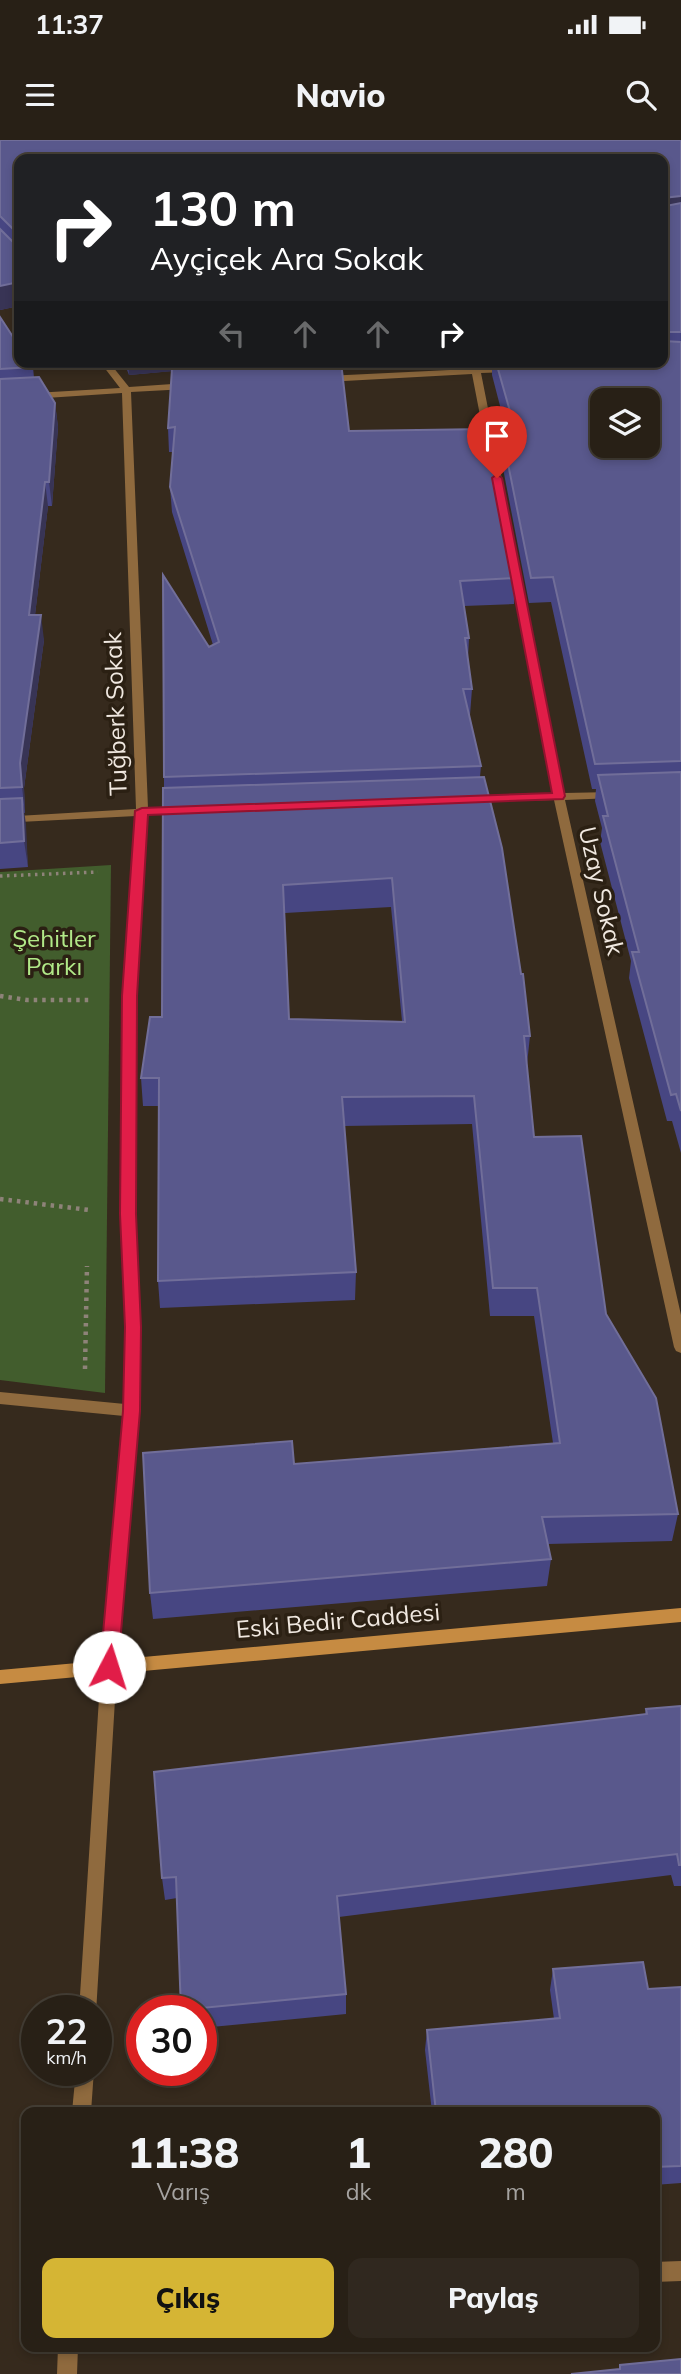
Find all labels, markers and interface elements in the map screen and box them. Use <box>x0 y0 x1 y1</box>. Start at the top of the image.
text: 11:37 <box>35 8 104 41</box>
text: Navio <box>295 75 386 115</box>
icon: menu <box>21 76 59 114</box>
icon: search <box>622 76 660 114</box>
text: 130 m <box>150 177 296 238</box>
icon: right <box>35 182 126 273</box>
text: Ayçiçek Ara Sokak <box>150 238 423 278</box>
icon: left <box>213 315 251 353</box>
icon: ahead <box>286 315 324 353</box>
icon: ahead <box>359 315 397 353</box>
icon: right <box>432 315 470 353</box>
map controls <box>590 388 660 458</box>
button: layers <box>590 388 660 458</box>
pin <box>467 406 527 478</box>
icon: arrive <box>478 417 516 455</box>
street label: Tuğberk Sokak <box>97 631 133 796</box>
street label: Uzay Sokak <box>573 824 631 958</box>
park label: Şehitler Parkı <box>12 923 96 981</box>
street label: Eski Bedir Caddesi <box>235 1596 441 1644</box>
position arrow <box>72 1630 146 1704</box>
speed limit sign: 30 <box>126 1995 217 2086</box>
text: 22 <box>45 2009 88 2053</box>
text: km/h <box>46 2046 87 2069</box>
text: 11:38 <box>128 2126 239 2179</box>
text: 1 <box>346 2126 371 2179</box>
text: 280 <box>478 2126 554 2179</box>
text: Varış <box>156 2177 210 2206</box>
text: dk <box>346 2177 371 2206</box>
text: m <box>506 2177 526 2206</box>
button: Çıkış <box>42 2258 334 2338</box>
button: Paylaş <box>348 2258 639 2338</box>

